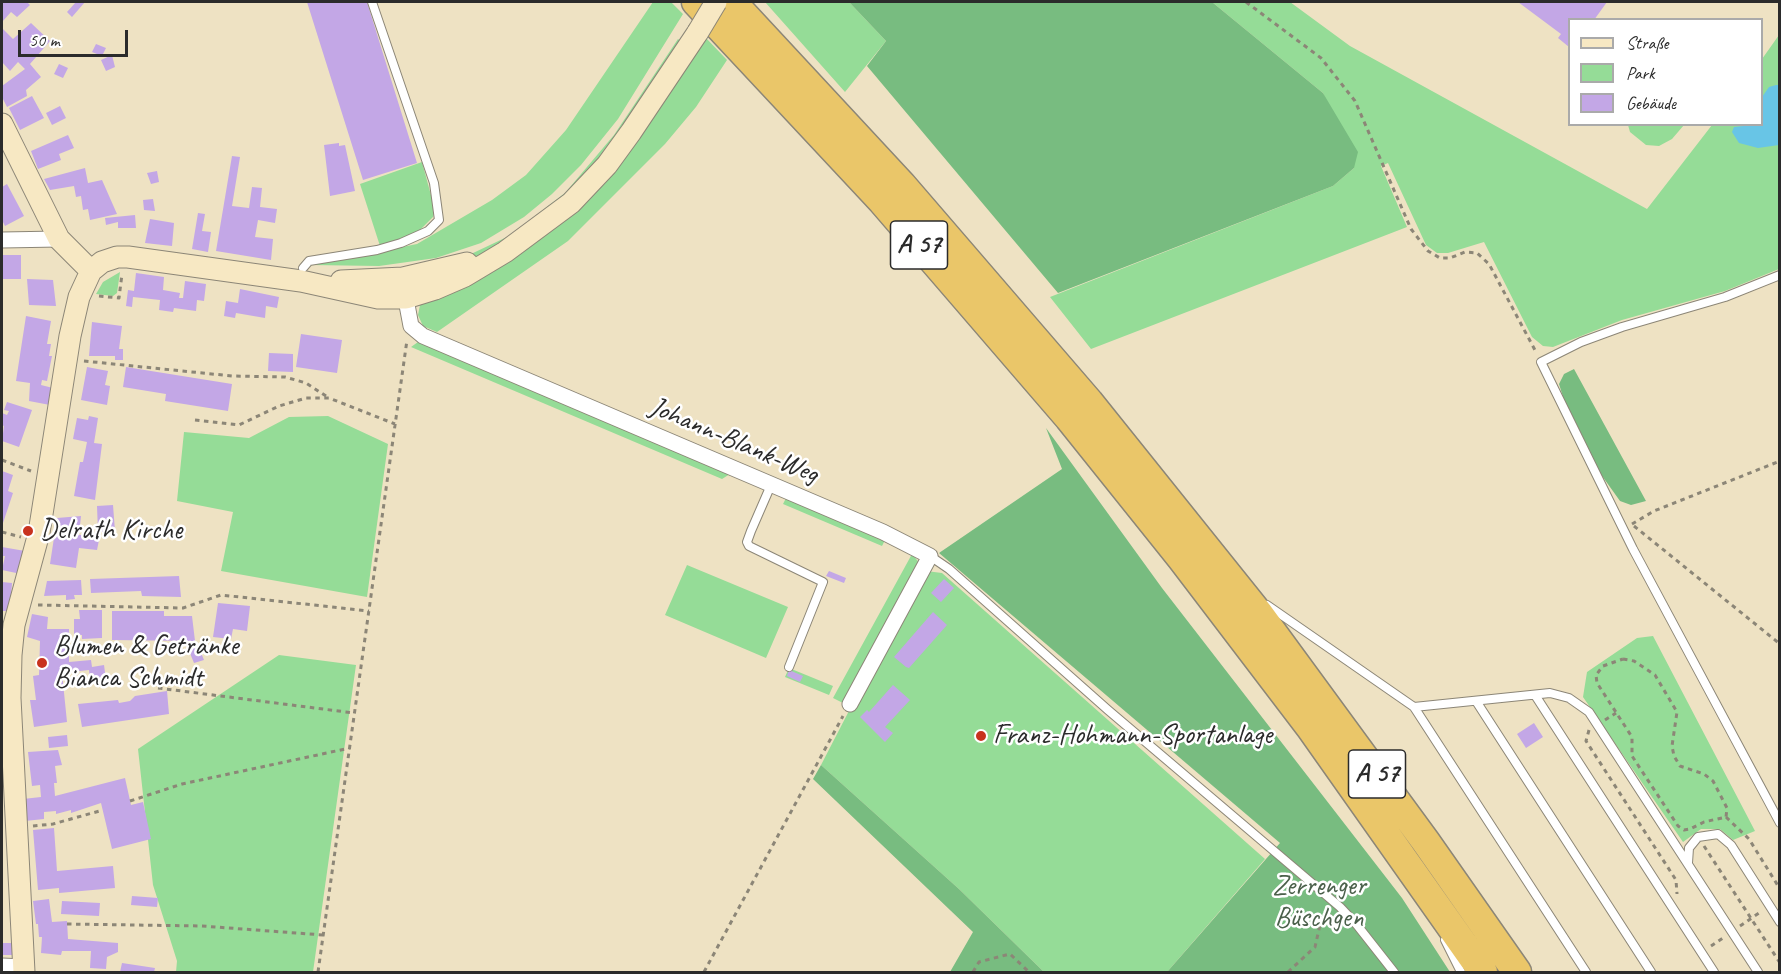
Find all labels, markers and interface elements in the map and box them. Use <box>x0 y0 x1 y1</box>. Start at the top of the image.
scale bar <box>21 18 130 56</box>
legend <box>1568 18 1763 126</box>
text: 50 m <box>29 29 60 51</box>
text: Straße <box>1626 32 1668 54</box>
text: Park <box>1626 62 1655 84</box>
text: Gebäude <box>1626 92 1676 114</box>
road number: A 57 <box>890 221 948 269</box>
street label: Johann-Blank-Weg <box>645 390 823 492</box>
place label: Delrath Kirche <box>40 514 182 548</box>
marker: Delrath Kirche <box>21 524 35 538</box>
place label: Blumen & Getränke Bianca Schmidt <box>54 630 238 696</box>
marker: Blumen & Getränke Bianca Schmidt <box>35 656 49 670</box>
place label: Franz-Hohmann-Sportanlage <box>993 719 1272 753</box>
marker: Franz-Hohmann-Sportanlage <box>974 729 988 743</box>
road number: A 57 <box>1348 750 1406 798</box>
park label: Zerrenger Büschgen <box>1272 870 1366 936</box>

